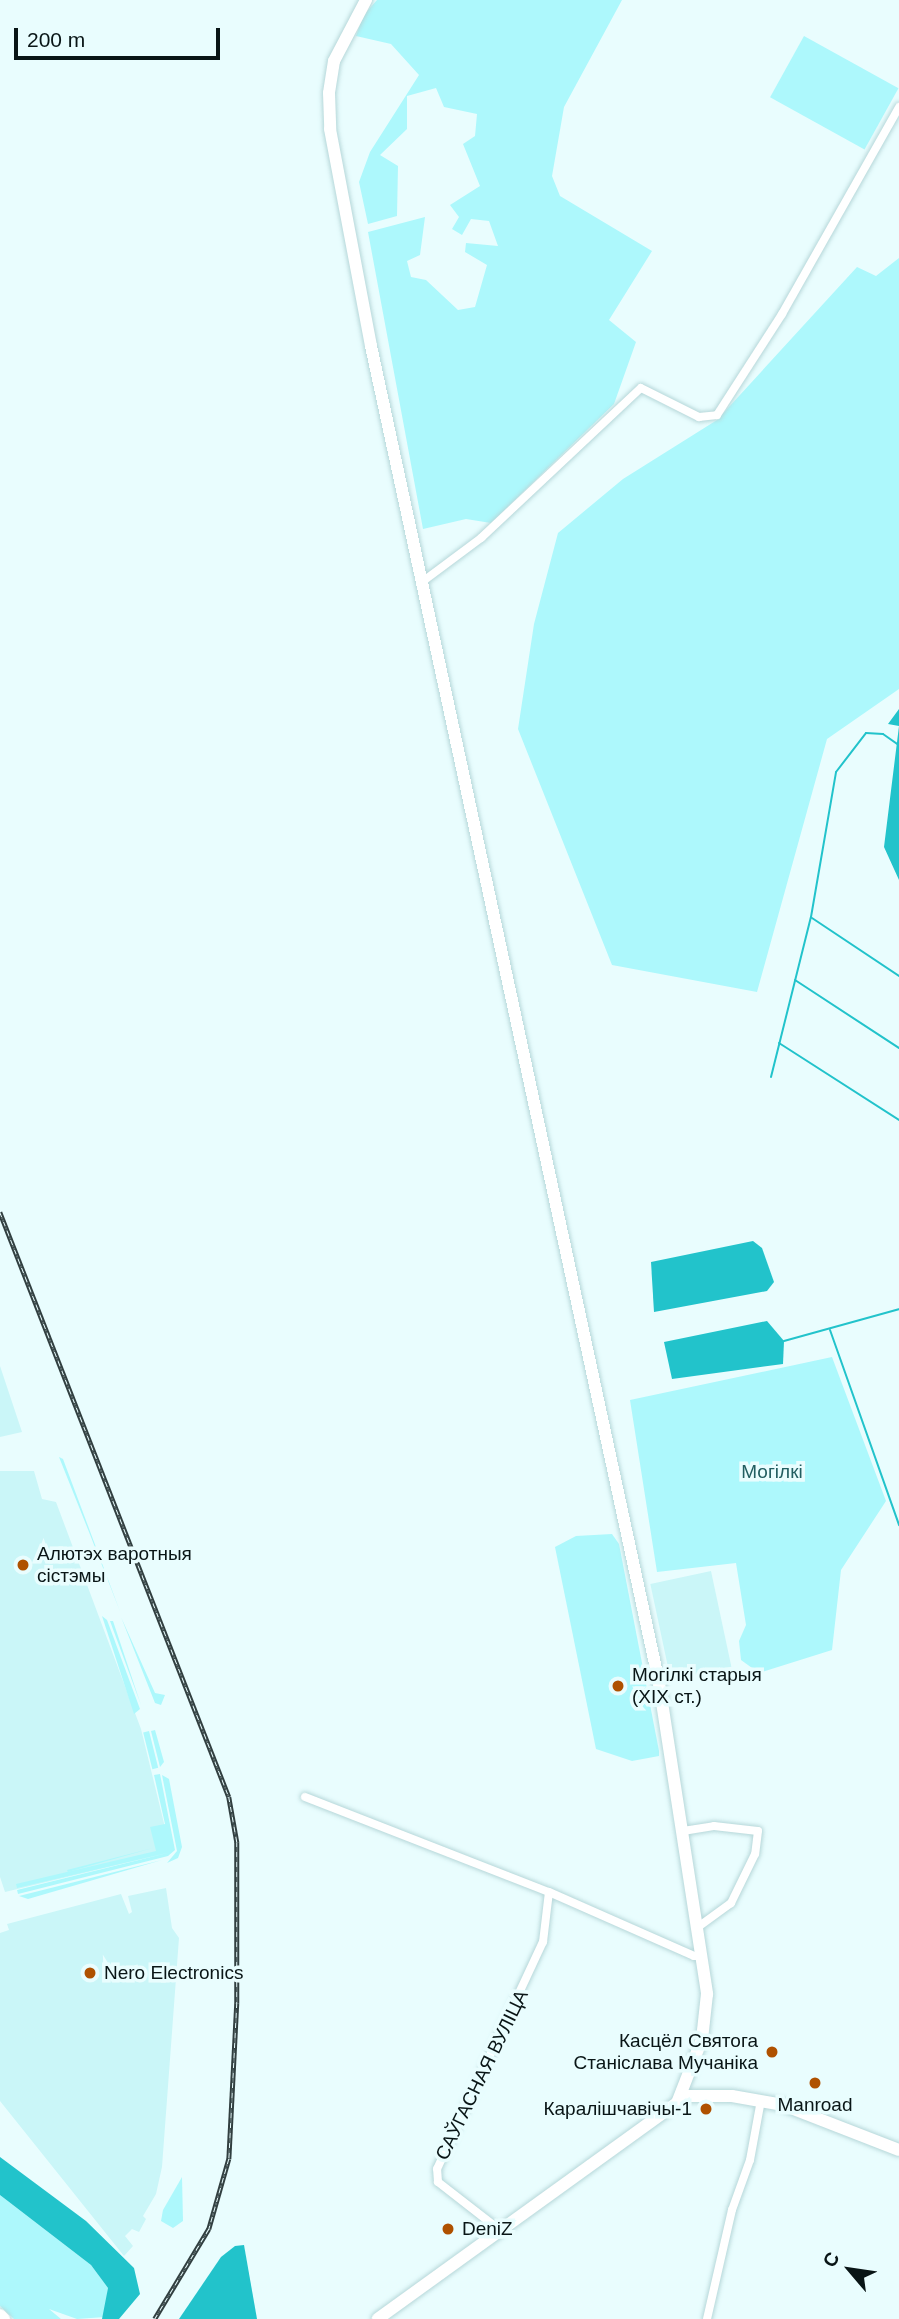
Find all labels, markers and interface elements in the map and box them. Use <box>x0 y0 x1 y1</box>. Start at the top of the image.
scale bar <box>18 14 224 58</box>
text: 200 m <box>27 28 85 51</box>
park label: Могілкі <box>741 1461 803 1483</box>
place label: Алютэх варотныя сістэмы <box>37 1543 192 1587</box>
marker: Алютэх варотныя сістэмы <box>15 1557 31 1573</box>
place label: Могілкі старыя (XIX ст.) <box>632 1664 762 1708</box>
marker: Могілкі старыя (XIX ст.) <box>610 1678 626 1694</box>
place label: Nero Electronics <box>104 1962 243 1984</box>
marker: Nero Electronics <box>82 1965 98 1981</box>
street label: САЎГАСНАЯ ВУЛІЦА <box>431 1986 533 2164</box>
place label: Касцёл Святога Станіслава Мучаніка <box>574 2030 758 2074</box>
marker: Касцёл Святога Станіслава Мучаніка <box>764 2044 780 2060</box>
marker: Manroad <box>807 2075 823 2091</box>
place label: Manroad <box>778 2094 852 2116</box>
place label: Каралішчавічы-1 <box>543 2098 692 2120</box>
marker: Каралішчавічы-1 <box>698 2101 714 2117</box>
place label: DeniZ <box>462 2218 513 2240</box>
marker: DeniZ <box>440 2221 456 2237</box>
north arrow <box>815 2235 885 2305</box>
text: С <box>819 2248 844 2271</box>

